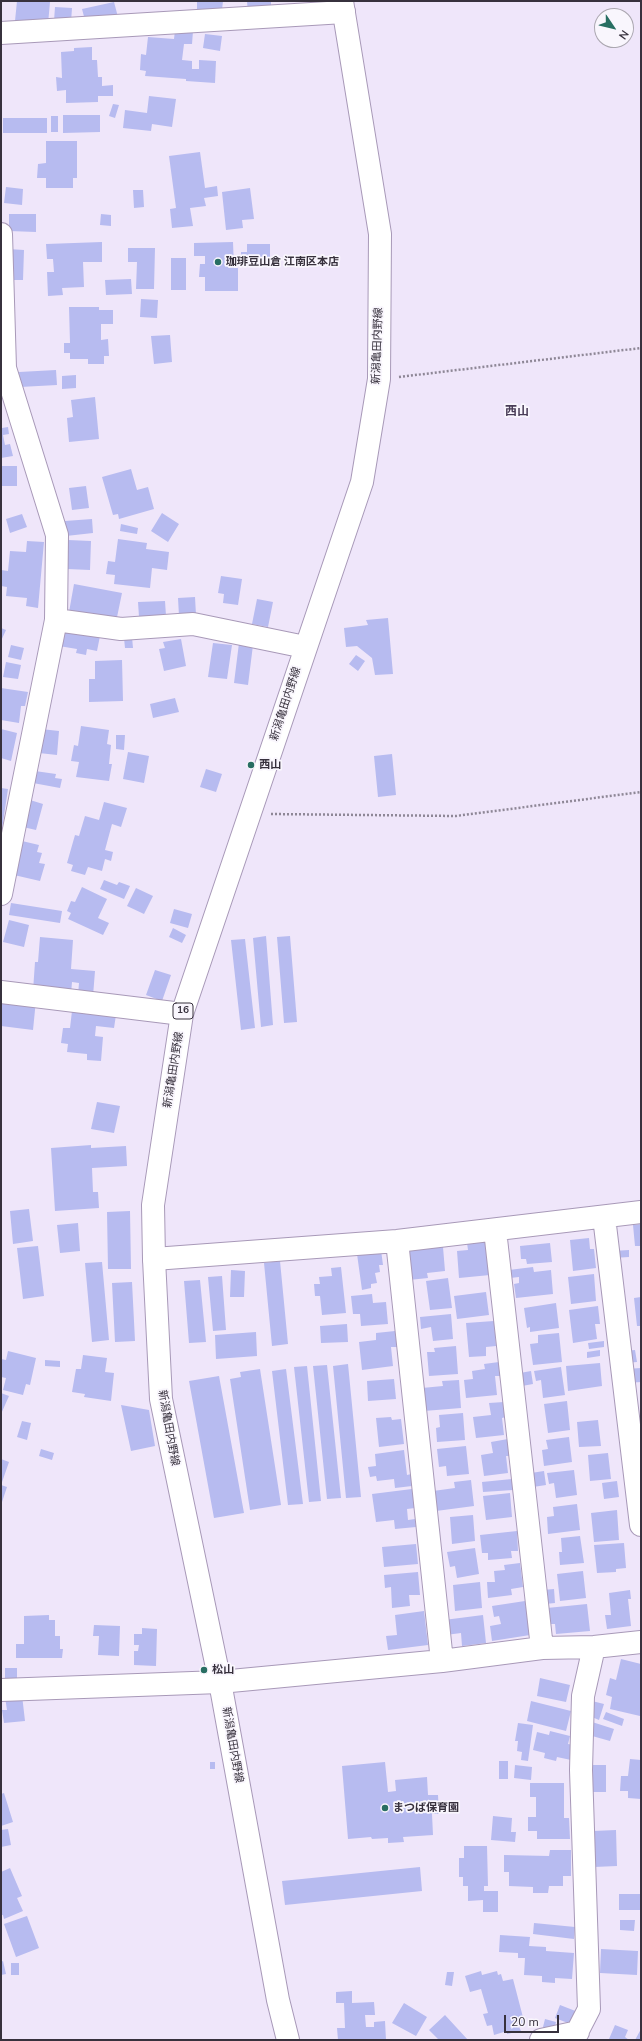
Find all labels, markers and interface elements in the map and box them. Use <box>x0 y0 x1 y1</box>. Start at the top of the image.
north arrow <box>594 8 634 48</box>
text: N <box>615 27 632 42</box>
place label: 珈琲豆山倉 江南区本店 <box>226 255 339 269</box>
marker: 珈琲豆山倉 江南区本店 <box>213 257 223 267</box>
street label: 新潟亀田内野線 <box>370 307 386 385</box>
district label: 西山 <box>505 405 529 419</box>
street label: 新潟亀田内野線 <box>268 665 304 743</box>
place label: 西山 <box>259 758 281 772</box>
marker: 西山 <box>246 760 256 770</box>
road number: 16 <box>173 1003 193 1019</box>
street label: 新潟亀田内野線 <box>161 1031 187 1109</box>
street label: 新潟亀田内野線 <box>155 1389 181 1467</box>
place label: 松山 <box>212 1663 234 1677</box>
marker: 松山 <box>199 1665 209 1675</box>
street label: 新潟亀田内野線 <box>219 1706 245 1784</box>
place label: まつば保育園 <box>393 1801 459 1815</box>
marker: まつば保育園 <box>380 1803 390 1813</box>
scale bar <box>506 2007 561 2033</box>
text: 20 m <box>511 2014 539 2030</box>

